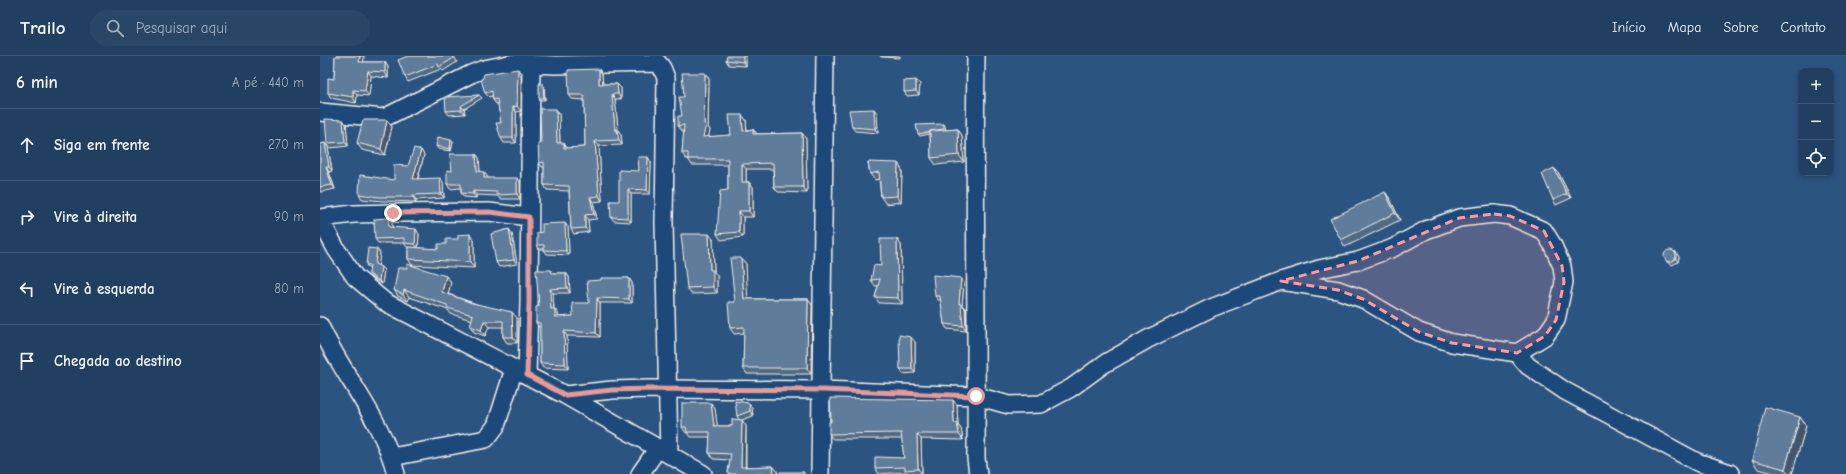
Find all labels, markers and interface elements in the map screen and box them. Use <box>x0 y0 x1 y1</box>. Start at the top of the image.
search box <box>90 10 370 46</box>
text: Trailo <box>20 17 66 39</box>
icon: search <box>104 17 126 39</box>
text: Pesquisar aqui <box>136 19 227 37</box>
text: Início <box>1612 19 1646 36</box>
text: Mapa <box>1668 19 1701 36</box>
text: Sobre <box>1723 19 1758 36</box>
text: Contato <box>1780 19 1826 36</box>
map controls <box>1798 68 1834 176</box>
button: + <box>1798 68 1834 104</box>
text: 6 min <box>16 73 58 92</box>
text: A pé · 440 m <box>232 75 304 90</box>
button: − <box>1798 104 1834 140</box>
icon: ahead <box>16 134 38 156</box>
text: Siga em frente <box>54 136 150 154</box>
text: 270 m <box>268 137 304 152</box>
button: locate <box>1798 140 1834 176</box>
route end <box>384 204 402 222</box>
icon: right <box>16 206 38 228</box>
text: Vire à direita <box>54 208 137 226</box>
text: 90 m <box>274 209 304 224</box>
icon: left <box>16 278 38 300</box>
text: Vire à esquerda <box>54 280 155 298</box>
text: 80 m <box>274 281 304 296</box>
icon: arrive <box>16 350 38 372</box>
text: Chegada ao destino <box>54 352 182 370</box>
route start <box>967 387 985 405</box>

